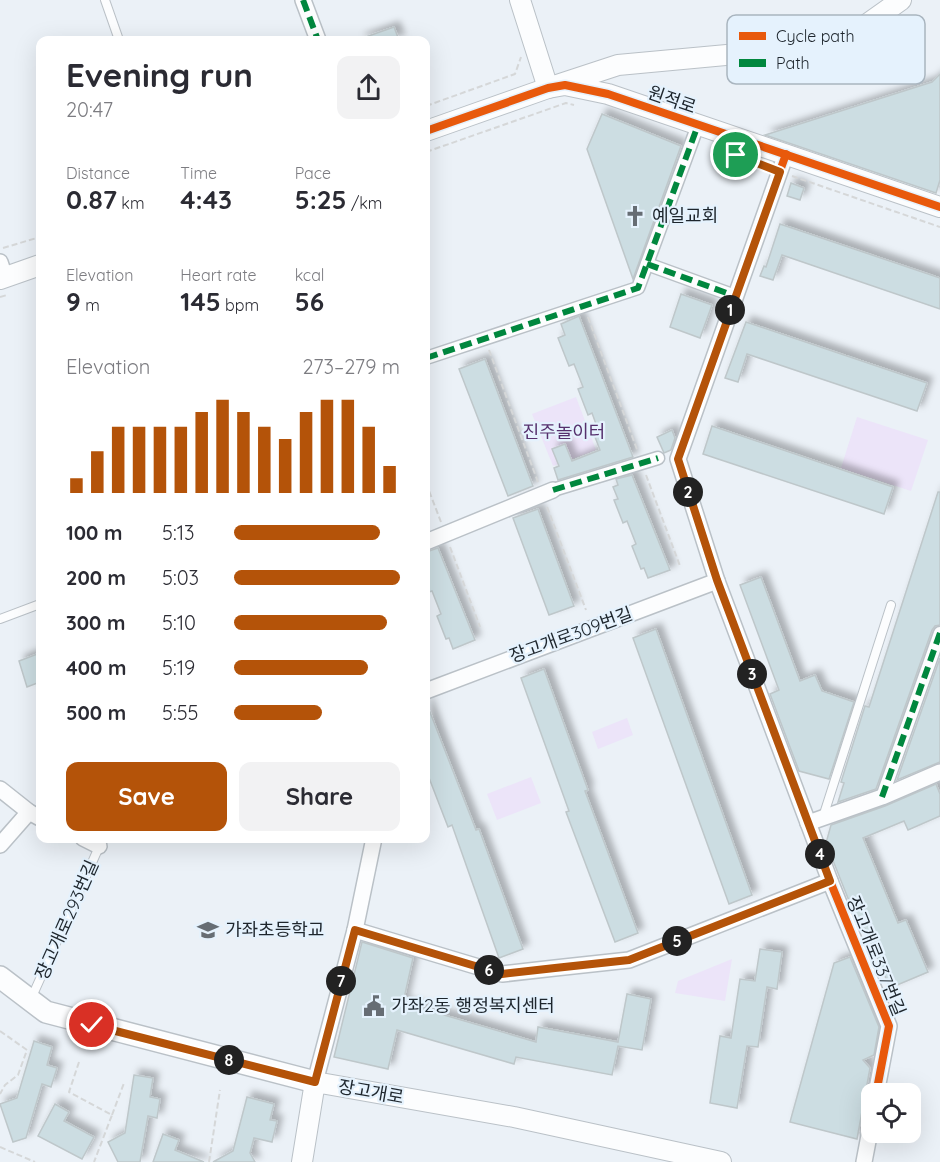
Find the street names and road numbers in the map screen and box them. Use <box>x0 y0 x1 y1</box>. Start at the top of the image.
street label: 원적로 <box>645 81 699 118</box>
street label: 장고개로309번길 <box>506 602 636 667</box>
street label: 장고개로293번길 <box>30 856 103 983</box>
street label: 장고개로337번길 <box>842 892 911 1019</box>
street label: 장고개로 <box>336 1074 406 1109</box>

